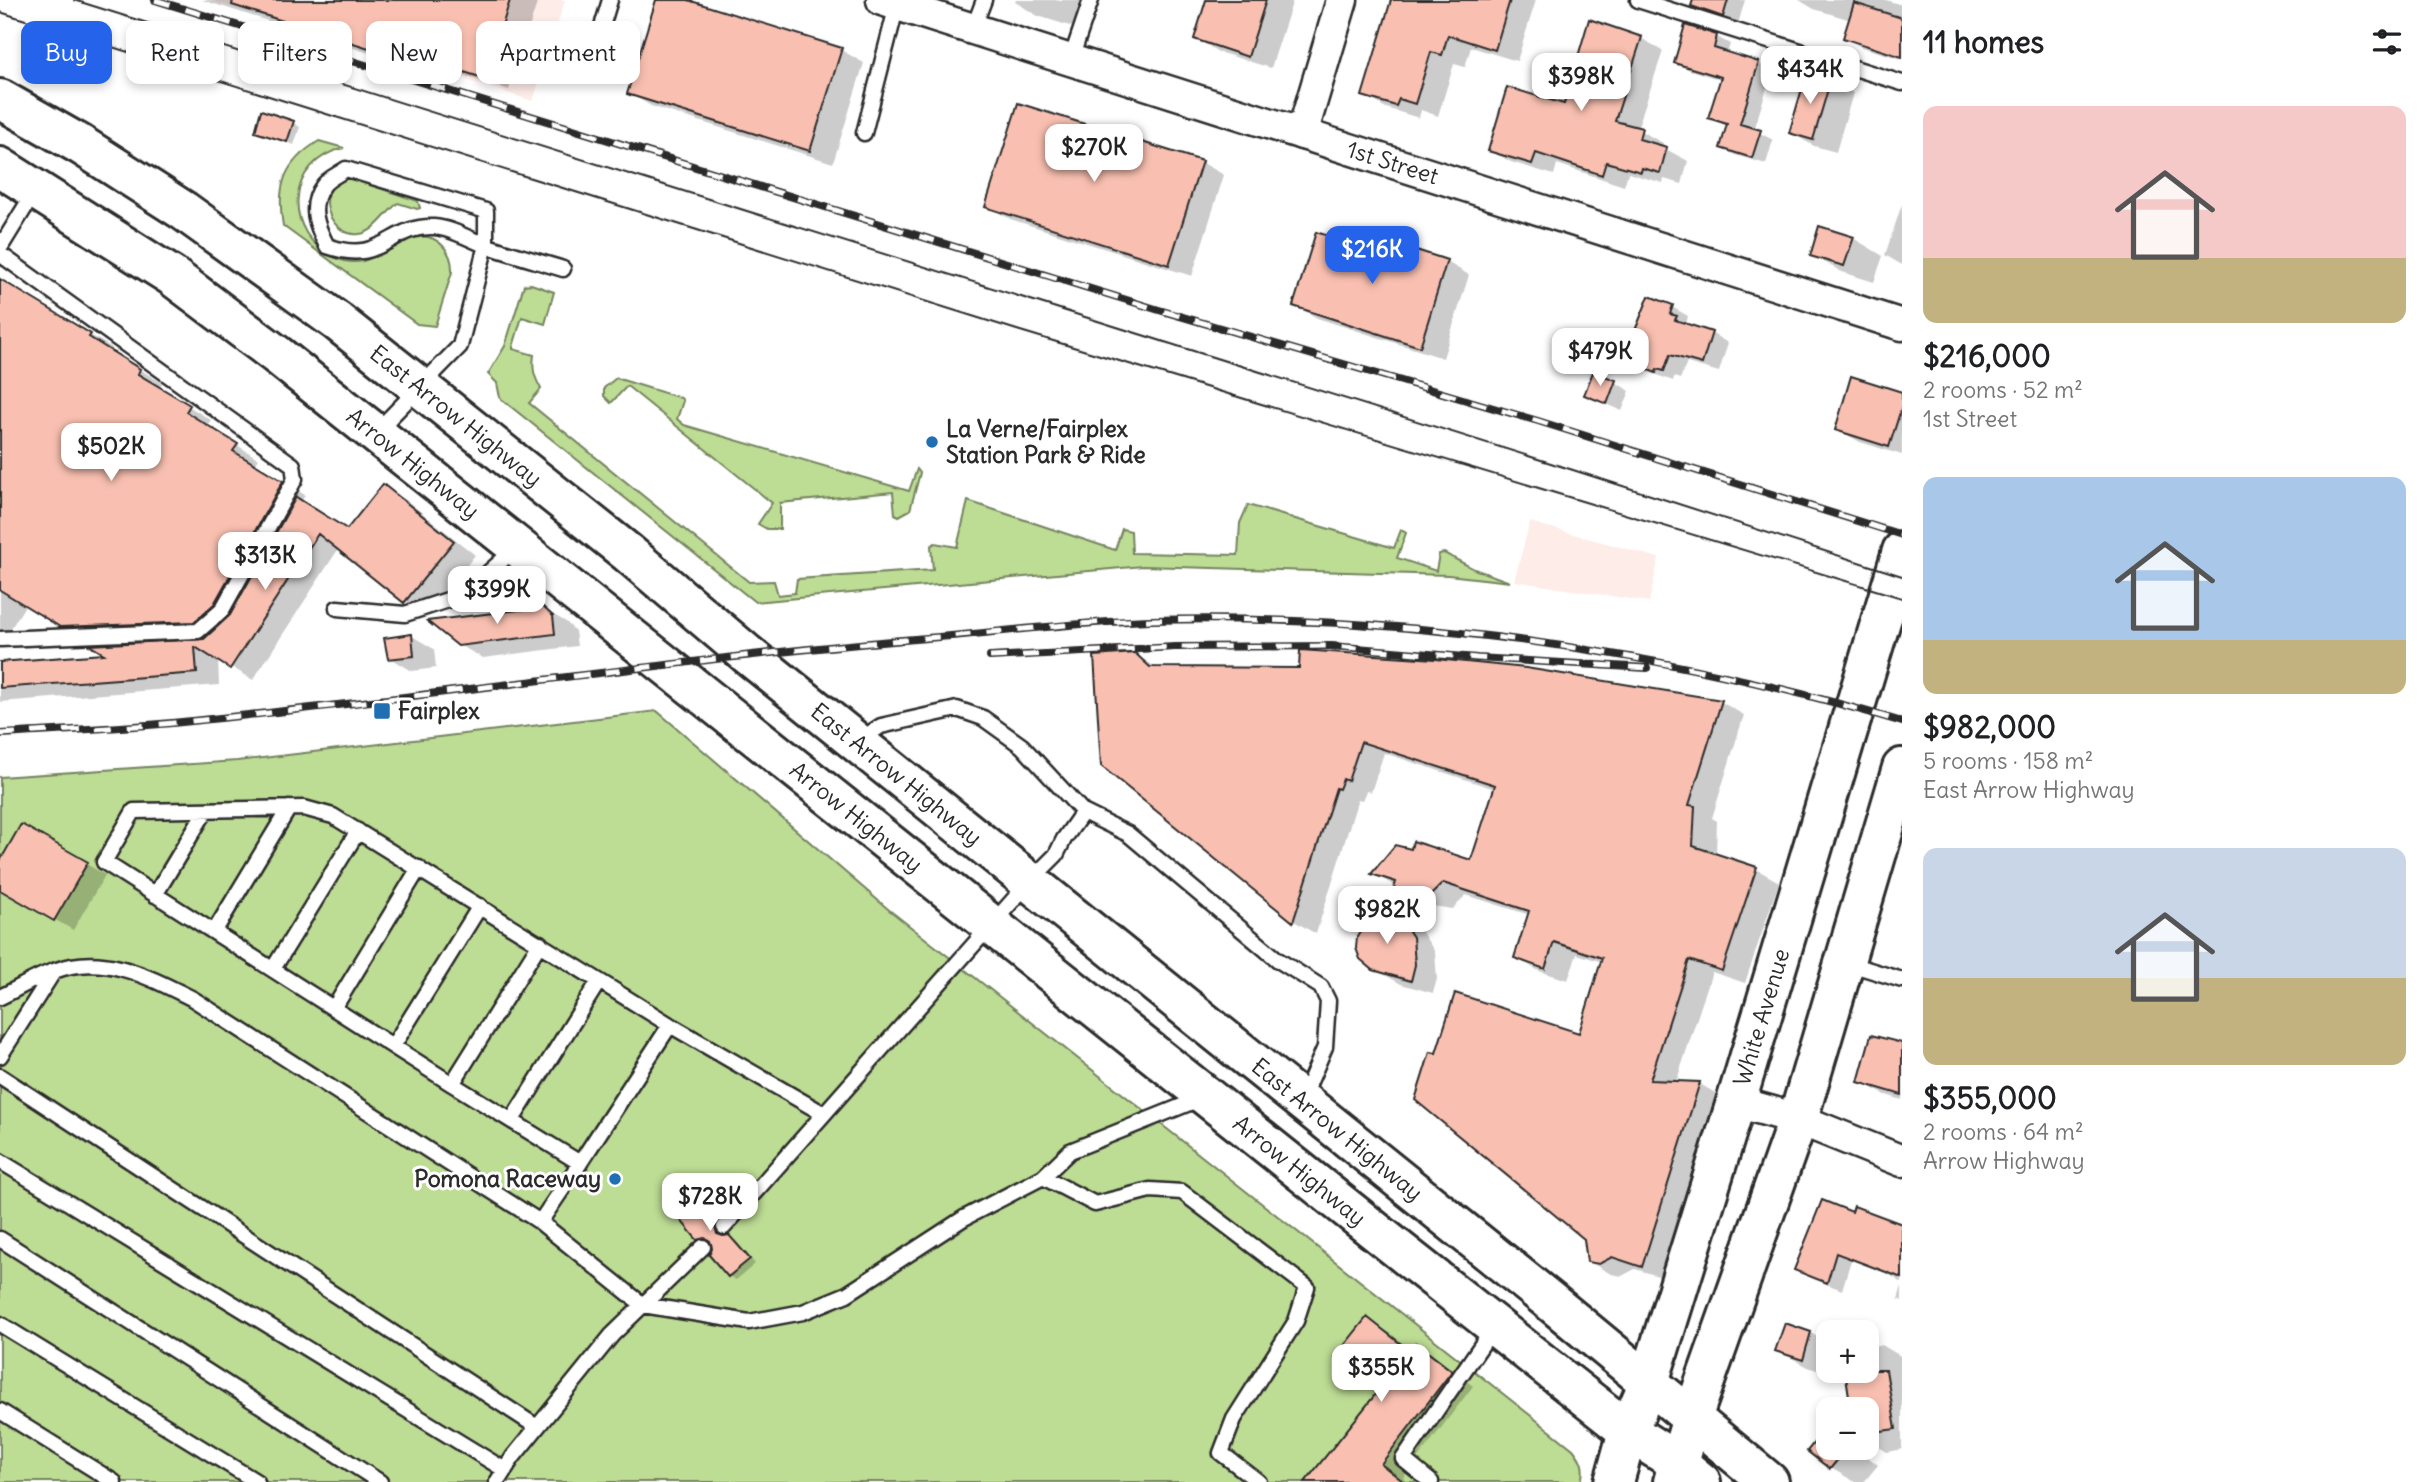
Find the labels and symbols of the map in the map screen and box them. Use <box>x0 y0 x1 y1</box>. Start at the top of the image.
pin: $434K <box>1761 46 1859 106</box>
pin: $398K <box>1532 54 1630 113</box>
pin: $270K <box>1045 124 1143 184</box>
street label: 1st Street <box>1344 134 1442 190</box>
pin: $216K <box>1323 226 1421 286</box>
pin: $479K <box>1551 328 1649 388</box>
street label: East Arrow Highway <box>365 340 547 494</box>
street label: Arrow Highway <box>341 402 483 526</box>
place label: La Verne/Fairplex Station Park & Ride <box>946 414 1146 469</box>
pin: $502K <box>62 424 160 483</box>
marker: La Verne/Fairplex Station Park & Ride <box>924 434 940 450</box>
pin: $313K <box>216 532 314 592</box>
pin: $399K <box>448 566 546 626</box>
place label: Fairplex <box>398 696 480 725</box>
street label: East Arrow Highway <box>806 697 988 851</box>
marker: Fairplex <box>372 701 392 721</box>
street label: Arrow Highway <box>784 755 928 877</box>
pin: $982K <box>1338 886 1436 946</box>
street label: White Avenue <box>1727 945 1795 1089</box>
street label: East Arrow Highway <box>1247 1053 1429 1207</box>
street label: Arrow Highway <box>1228 1108 1370 1232</box>
place label: Pomona Raceway <box>414 1164 601 1193</box>
marker: Pomona Raceway <box>607 1171 623 1187</box>
pin: $728K <box>661 1174 759 1233</box>
pin: $355K <box>1332 1344 1430 1404</box>

